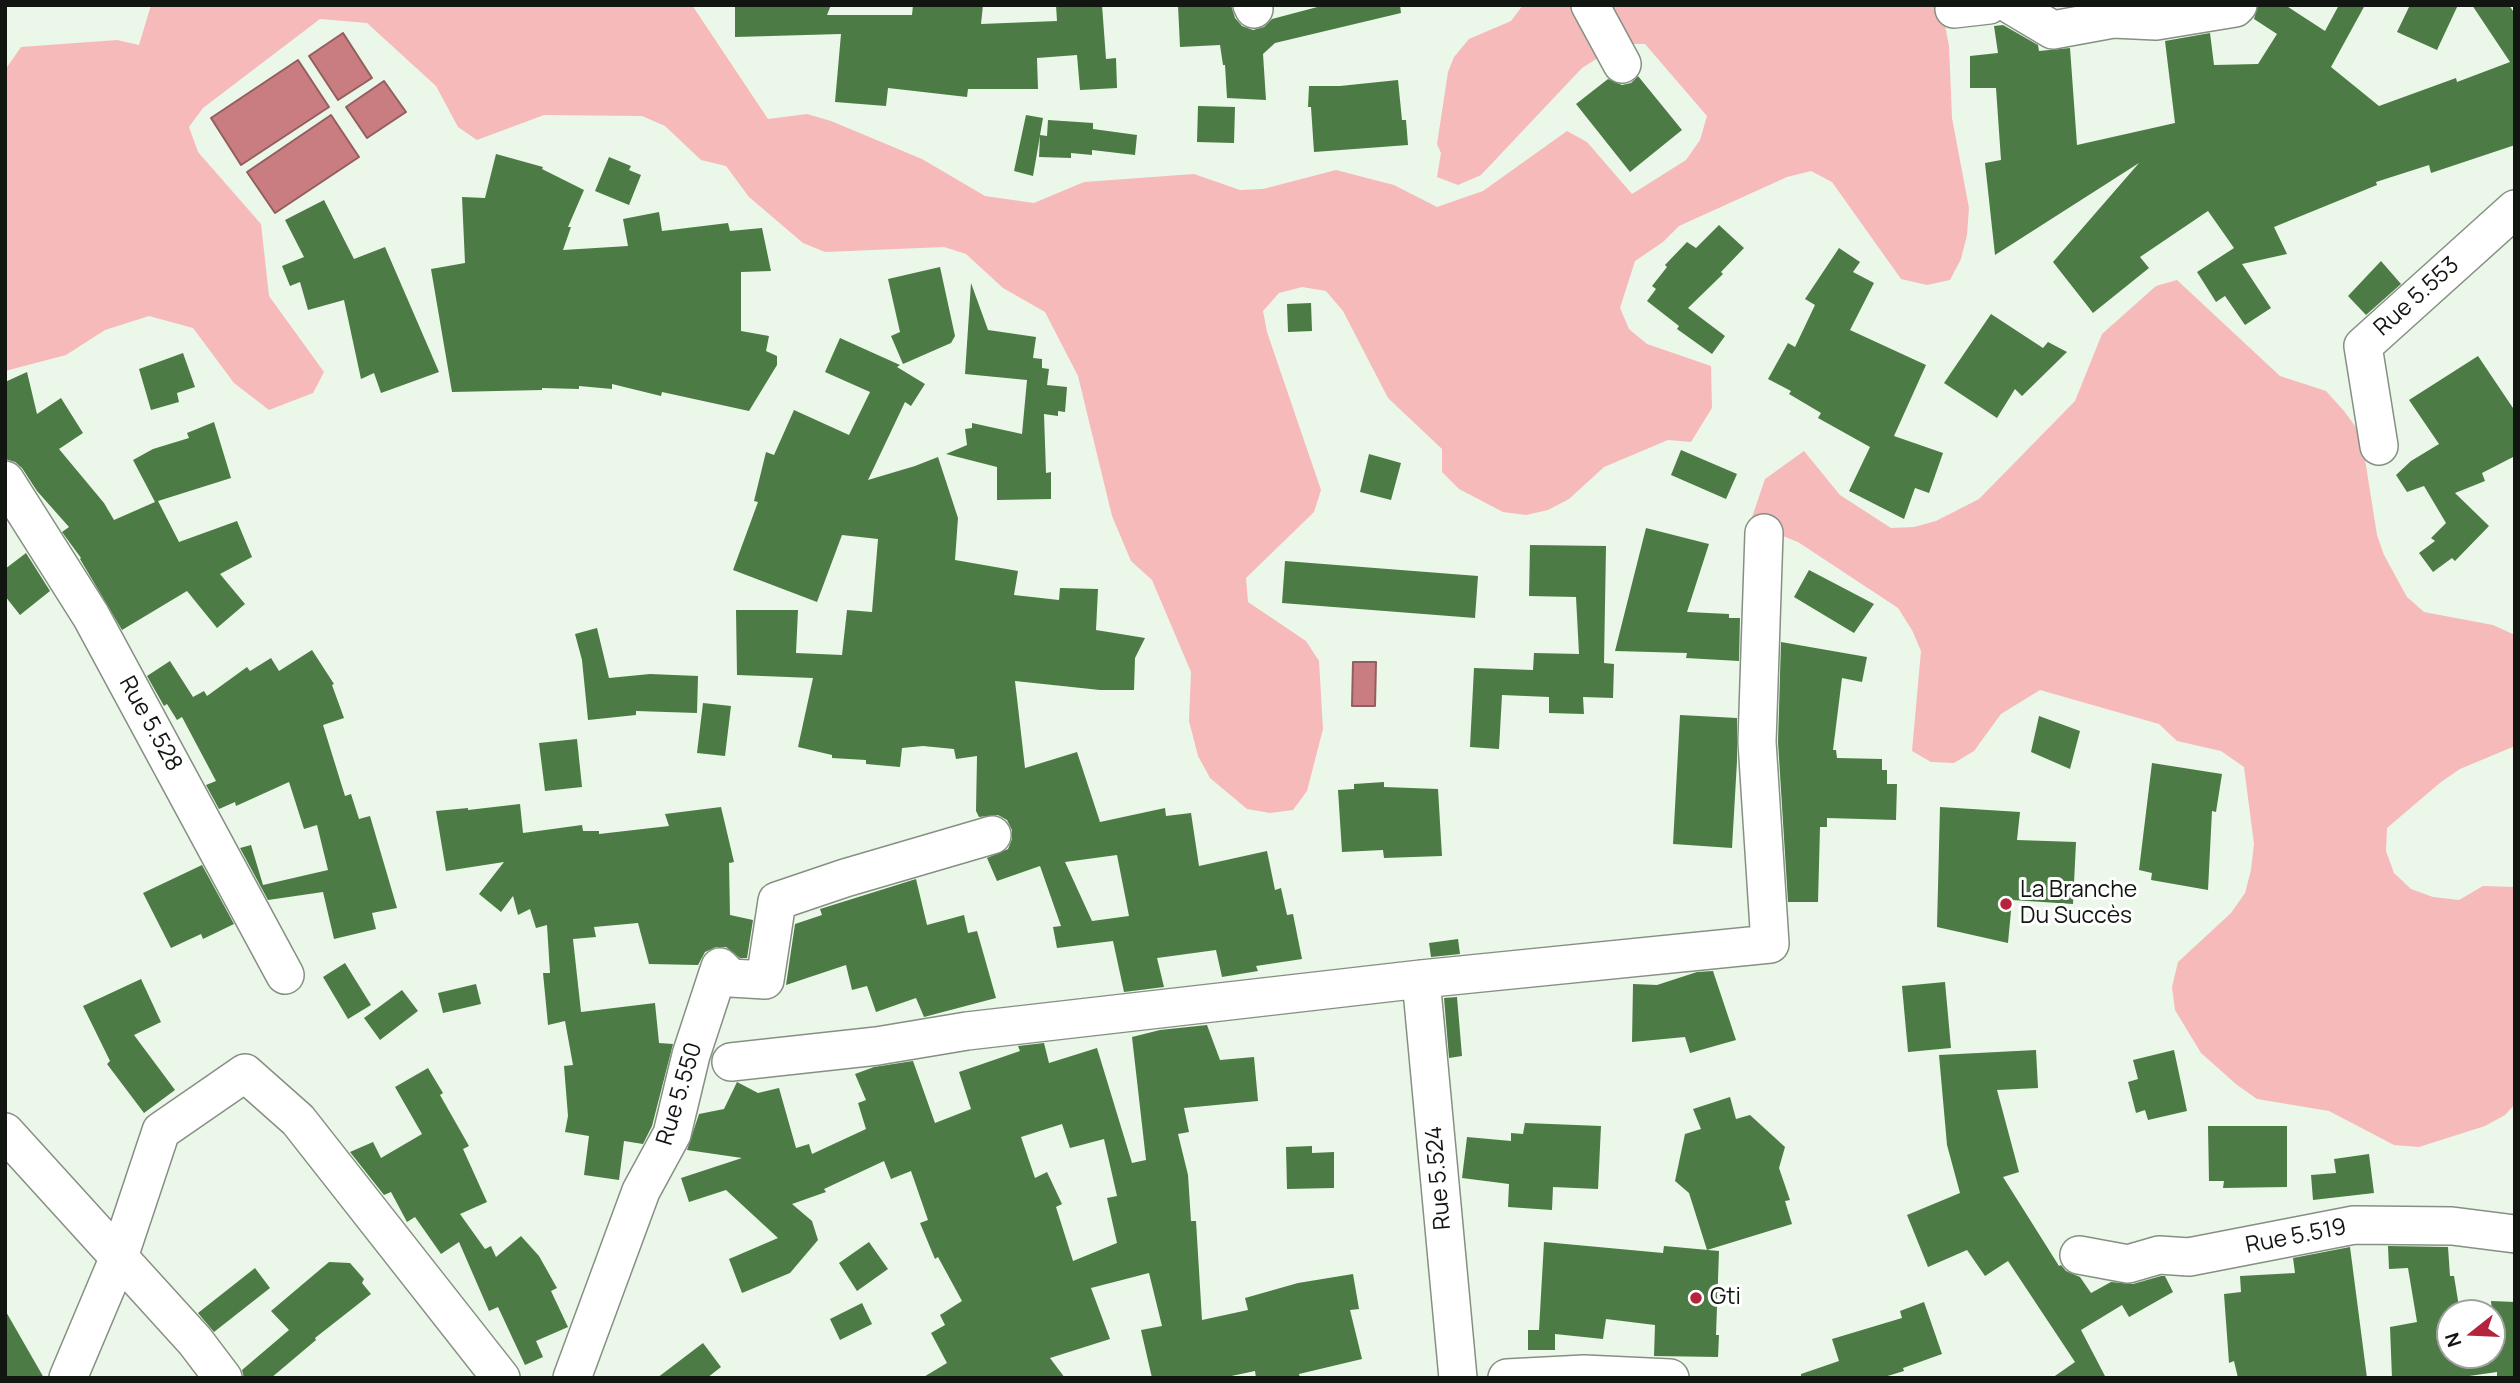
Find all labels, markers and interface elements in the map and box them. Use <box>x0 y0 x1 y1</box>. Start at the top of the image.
street label: Rue 5.553 <box>2369 252 2465 342</box>
street label: Rue 5.528 <box>113 672 187 776</box>
place label: La Branche Du Succès <box>2020 877 2137 931</box>
marker: La Branche Du Succès <box>1998 896 2014 912</box>
street label: Rue 5.550 <box>651 1039 709 1149</box>
street label: Rue 5.524 <box>1421 1125 1457 1231</box>
street label: Rue 5.519 <box>2243 1214 2349 1260</box>
place label: Gti <box>1710 1284 1741 1312</box>
marker: Gti <box>1688 1290 1704 1306</box>
north arrow <box>2436 1299 2506 1369</box>
text: N <box>2438 1329 2467 1350</box>

